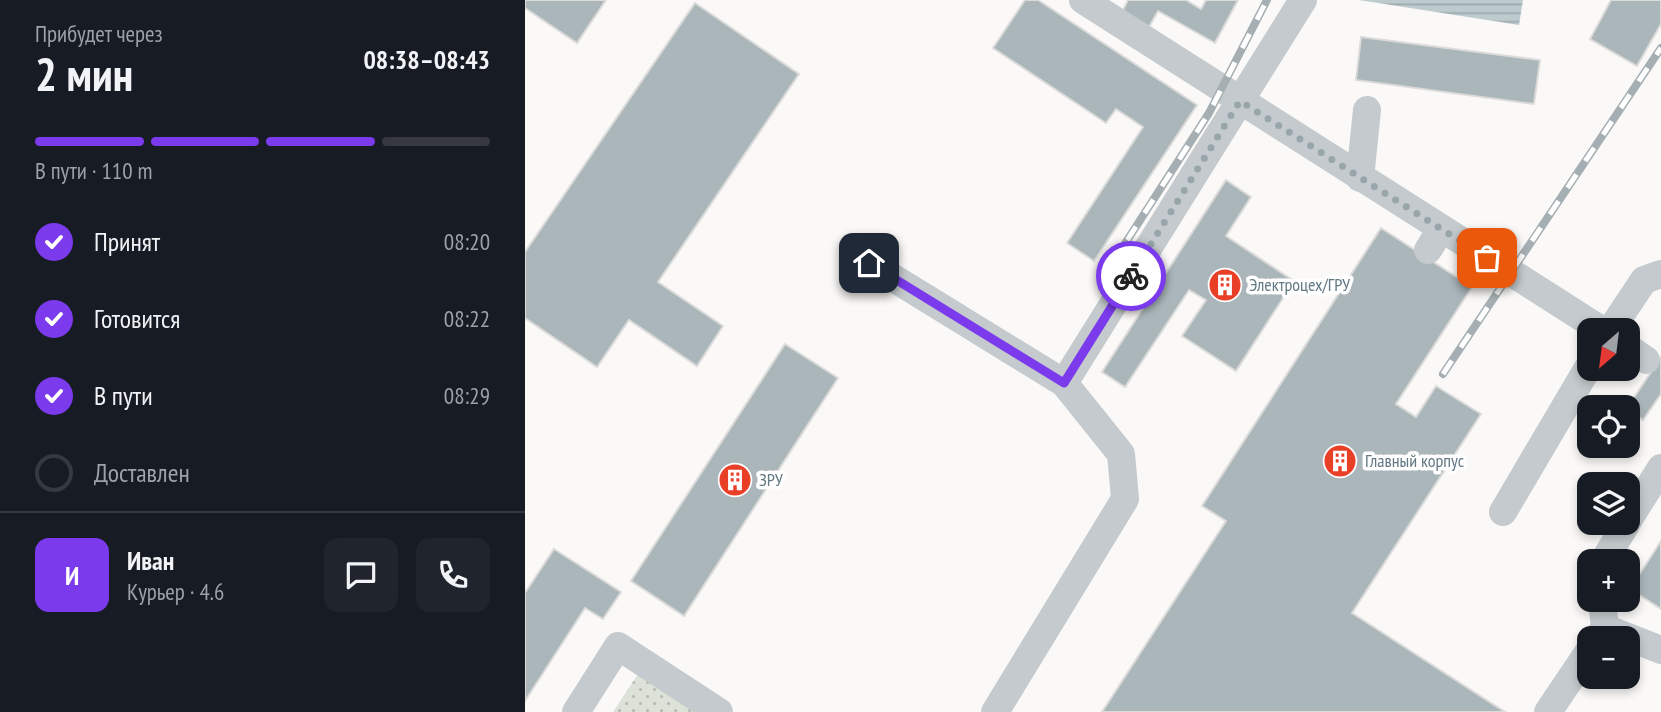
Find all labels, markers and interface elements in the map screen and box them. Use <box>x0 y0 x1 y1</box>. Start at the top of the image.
text: Прибудет через <box>35 19 163 48</box>
text: 08:38–08:43 <box>363 43 490 76</box>
text: 2 мин <box>35 44 133 104</box>
text: В пути · 110 m <box>35 156 152 185</box>
icon: check <box>35 223 73 261</box>
text: Принят <box>94 225 160 258</box>
text: 08:20 <box>444 227 490 256</box>
pin <box>1457 228 1517 288</box>
pin <box>839 233 899 293</box>
icon: bag <box>1468 239 1506 277</box>
courier <box>1096 241 1166 311</box>
icon: home <box>850 244 888 282</box>
icon: bike <box>1112 257 1150 295</box>
building icon: Электроцех/ГРУ <box>1206 266 1244 304</box>
place label: Электроцех/ГРУ <box>1249 273 1351 296</box>
icon: check <box>35 300 73 338</box>
text: Готовится <box>94 302 180 335</box>
text: 08:22 <box>444 304 490 333</box>
north arrow <box>1577 318 1640 382</box>
map controls <box>1577 318 1640 689</box>
icon: check <box>35 377 73 415</box>
text: В пути <box>94 379 153 412</box>
text: 08:29 <box>444 381 490 410</box>
button: locate <box>1577 395 1640 458</box>
building icon: Главный корпус <box>1321 442 1359 480</box>
place label: Главный корпус <box>1365 449 1465 472</box>
text: Доставлен <box>94 456 190 489</box>
building icon: ЗРУ <box>716 461 754 499</box>
place label: ЗРУ <box>759 468 784 491</box>
button: layers <box>1577 472 1640 535</box>
button: chat <box>324 538 398 612</box>
button: phone <box>416 538 490 612</box>
text: Иван <box>127 544 174 577</box>
button: + <box>1577 549 1640 612</box>
text: И <box>65 559 79 592</box>
text: Курьер · 4.6 <box>127 577 224 606</box>
button: − <box>1577 626 1640 689</box>

